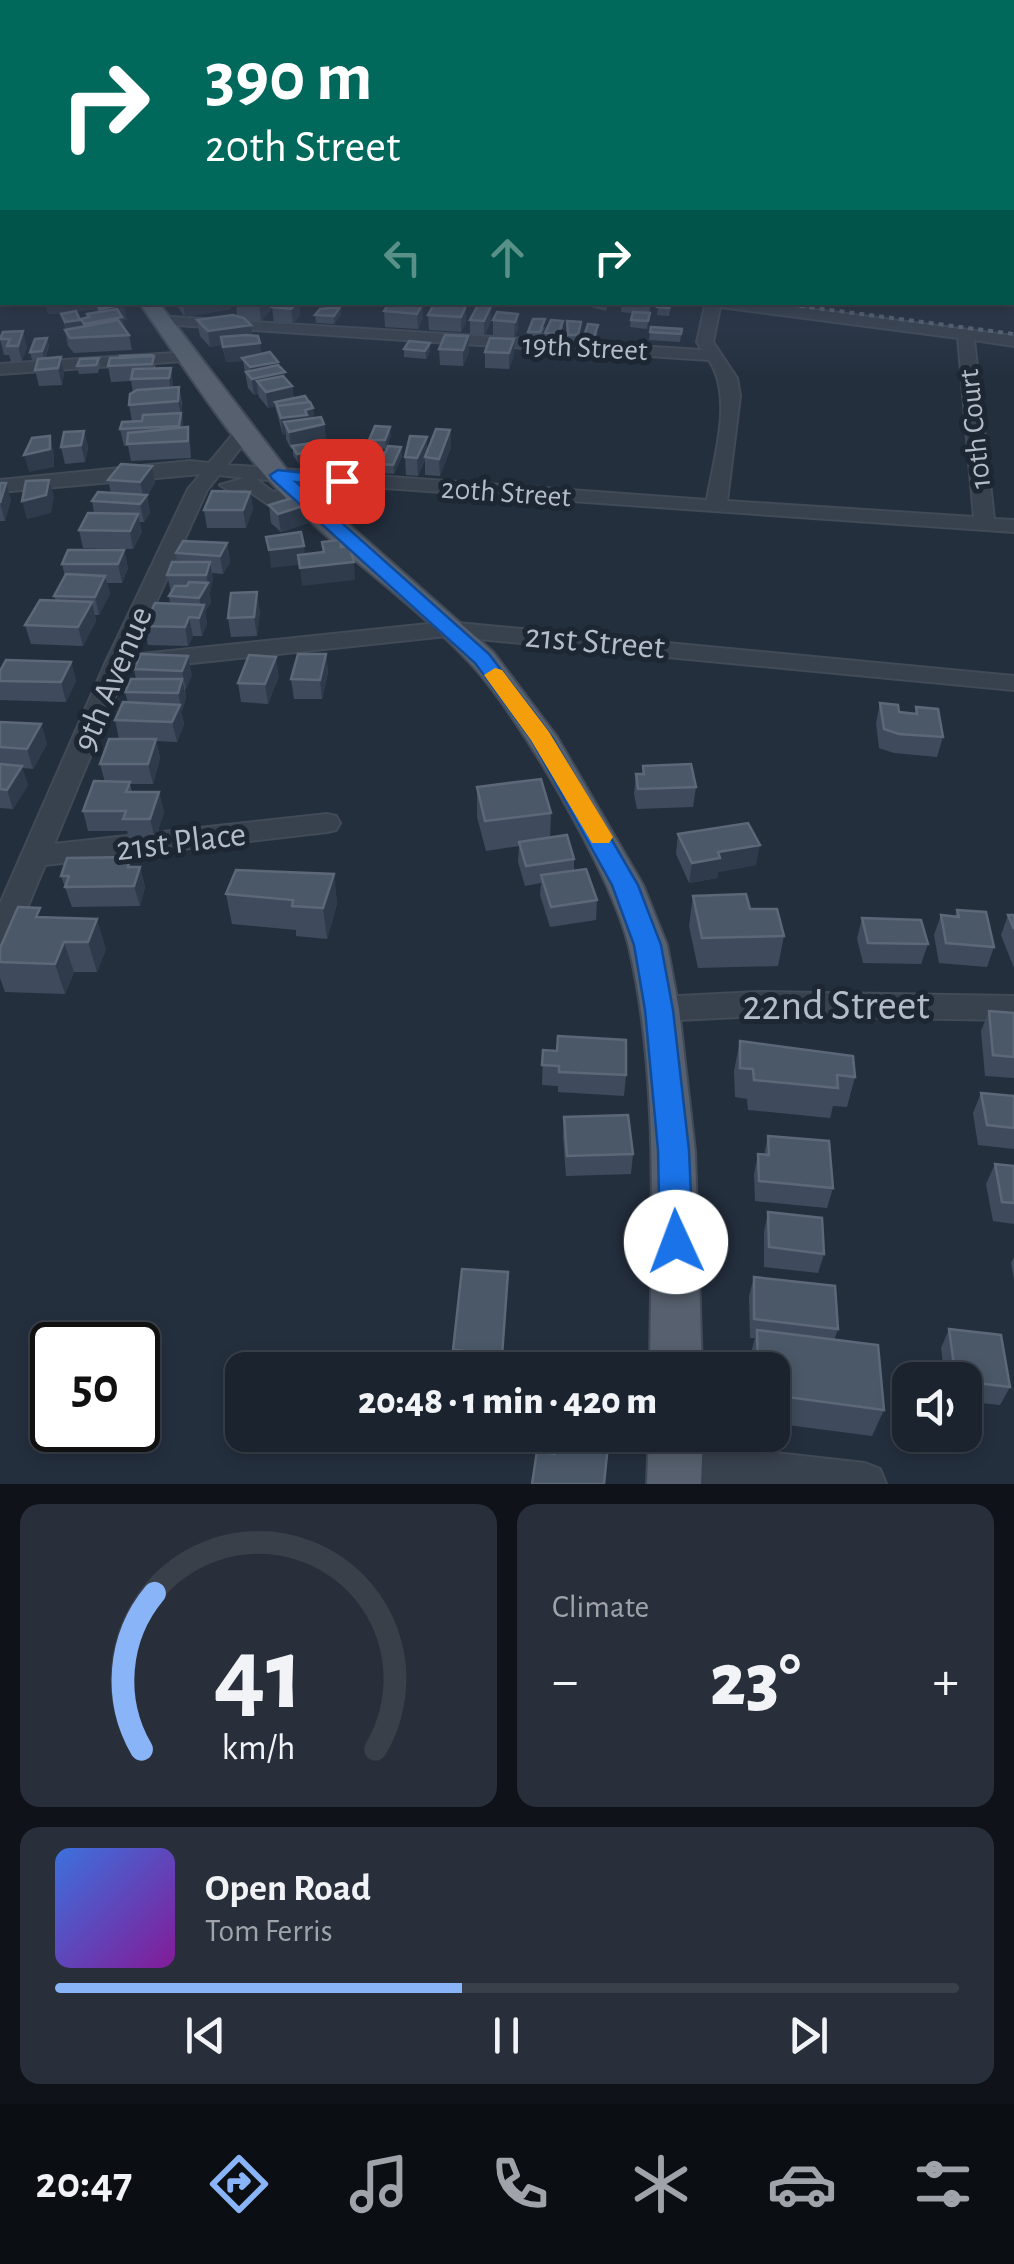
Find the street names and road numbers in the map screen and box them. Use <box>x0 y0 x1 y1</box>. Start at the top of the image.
street label: 19th Street <box>522 330 649 366</box>
street label: 10th Court <box>954 367 996 490</box>
street label: 20th Street <box>440 473 572 513</box>
street label: 9th Avenue <box>67 601 159 757</box>
street label: 21st Street <box>524 618 666 666</box>
street label: 21st Place <box>114 817 248 867</box>
street label: 22nd Street <box>742 985 930 1027</box>

